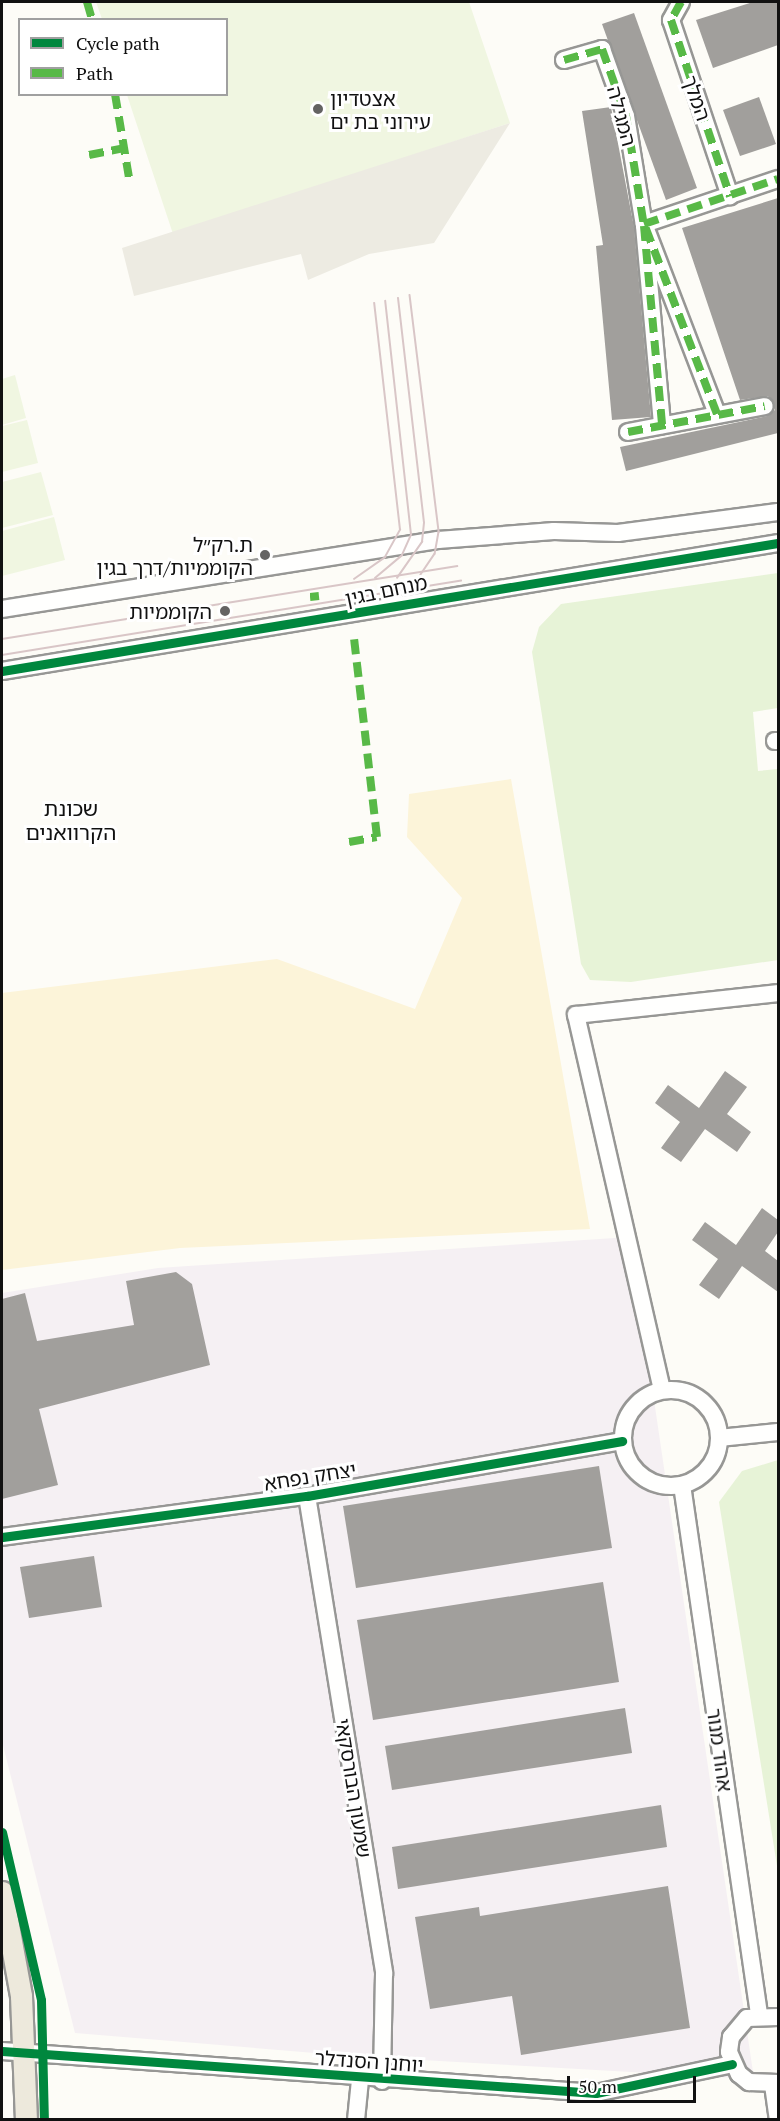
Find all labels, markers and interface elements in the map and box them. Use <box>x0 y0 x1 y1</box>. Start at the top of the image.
legend <box>18 18 228 96</box>
text: Cycle path <box>76 31 160 55</box>
text: Path <box>76 61 113 85</box>
street label: המלך <box>678 72 716 124</box>
street label: המגילה <box>602 83 642 149</box>
place label: אצטדיון עירוני בת ים <box>330 86 431 133</box>
marker: אצטדיון עירוני בת ים <box>311 102 325 116</box>
place label: ת.רק״ל הקוממיות/דרך בגין <box>97 532 253 579</box>
marker: ת.רק״ל הקוממיות/דרך בגין <box>258 548 272 562</box>
street label: מנחם בגין <box>343 570 429 610</box>
place label: הקוממיות <box>129 599 212 623</box>
marker: הקוממיות <box>216 602 234 620</box>
district label: שכונת הקרוואנים <box>26 795 116 845</box>
street label: יצחק נפחא <box>262 1457 358 1495</box>
street label: אהוד מנור <box>702 1707 738 1793</box>
street label: שמעון הבורסקאי <box>331 1717 377 1859</box>
street label: יוחנן הסנדלר <box>314 2045 424 2077</box>
scale bar <box>570 2064 699 2102</box>
text: 50 m <box>578 2074 617 2098</box>

